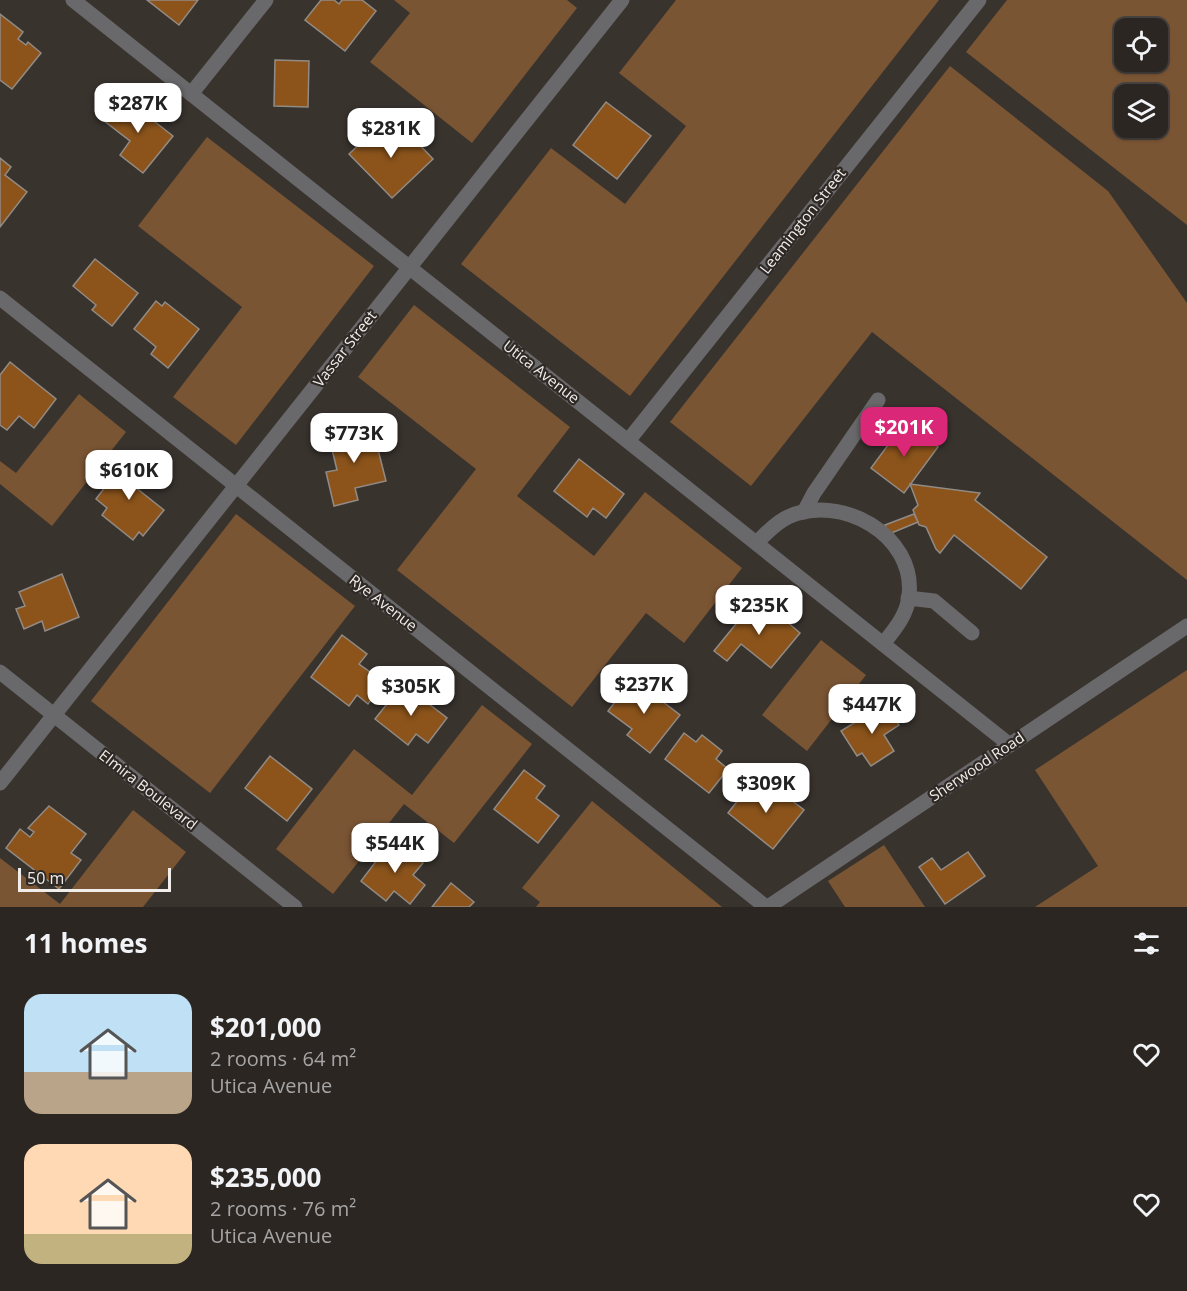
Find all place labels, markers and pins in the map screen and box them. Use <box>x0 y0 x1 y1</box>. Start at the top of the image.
pin: $287K <box>96 83 180 134</box>
pin: $281K <box>349 108 433 159</box>
pin: $201K <box>862 407 946 458</box>
pin: $773K <box>312 413 396 464</box>
pin: $610K <box>87 450 171 501</box>
pin: $235K <box>717 585 801 636</box>
pin: $237K <box>602 664 686 715</box>
pin: $305K <box>369 666 453 717</box>
pin: $447K <box>830 684 914 735</box>
pin: $309K <box>724 763 808 814</box>
pin: $544K <box>353 823 437 874</box>

